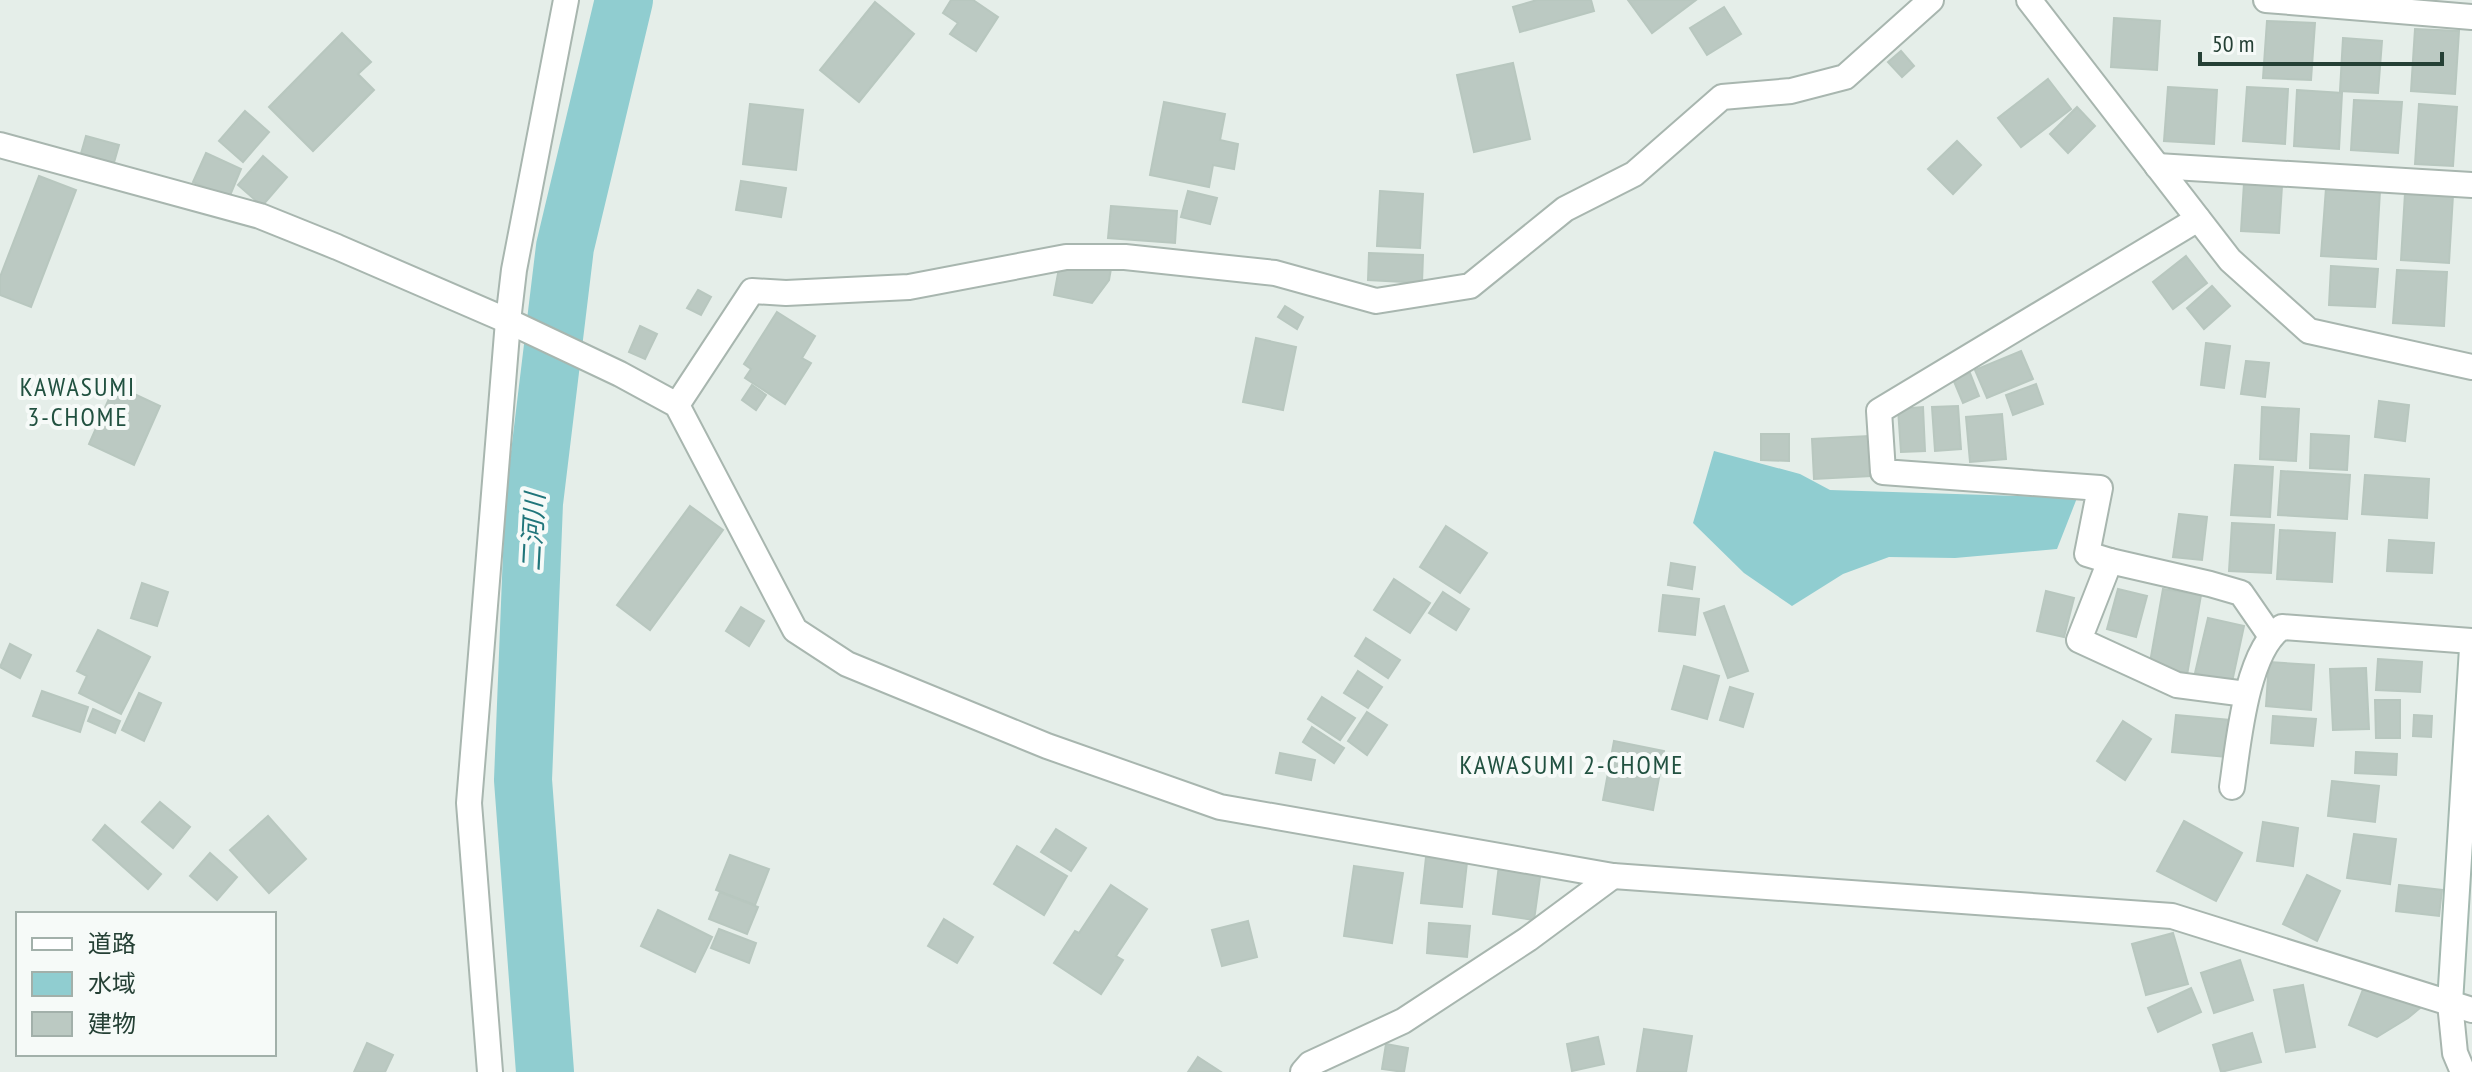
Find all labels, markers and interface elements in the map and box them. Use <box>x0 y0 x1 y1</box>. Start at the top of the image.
scale bar <box>2200 16 2442 66</box>
text: 50 m <box>2212 28 2254 59</box>
district label: KAWASUMI 3-CHOME <box>20 370 136 433</box>
water label: 二河川 <box>514 489 551 572</box>
district label: KAWASUMI 2-CHOME <box>1460 748 1684 781</box>
legend <box>16 912 276 1056</box>
text: 道路 <box>88 928 136 959</box>
text: 水域 <box>88 968 136 999</box>
text: 建物 <box>88 1008 136 1039</box>

